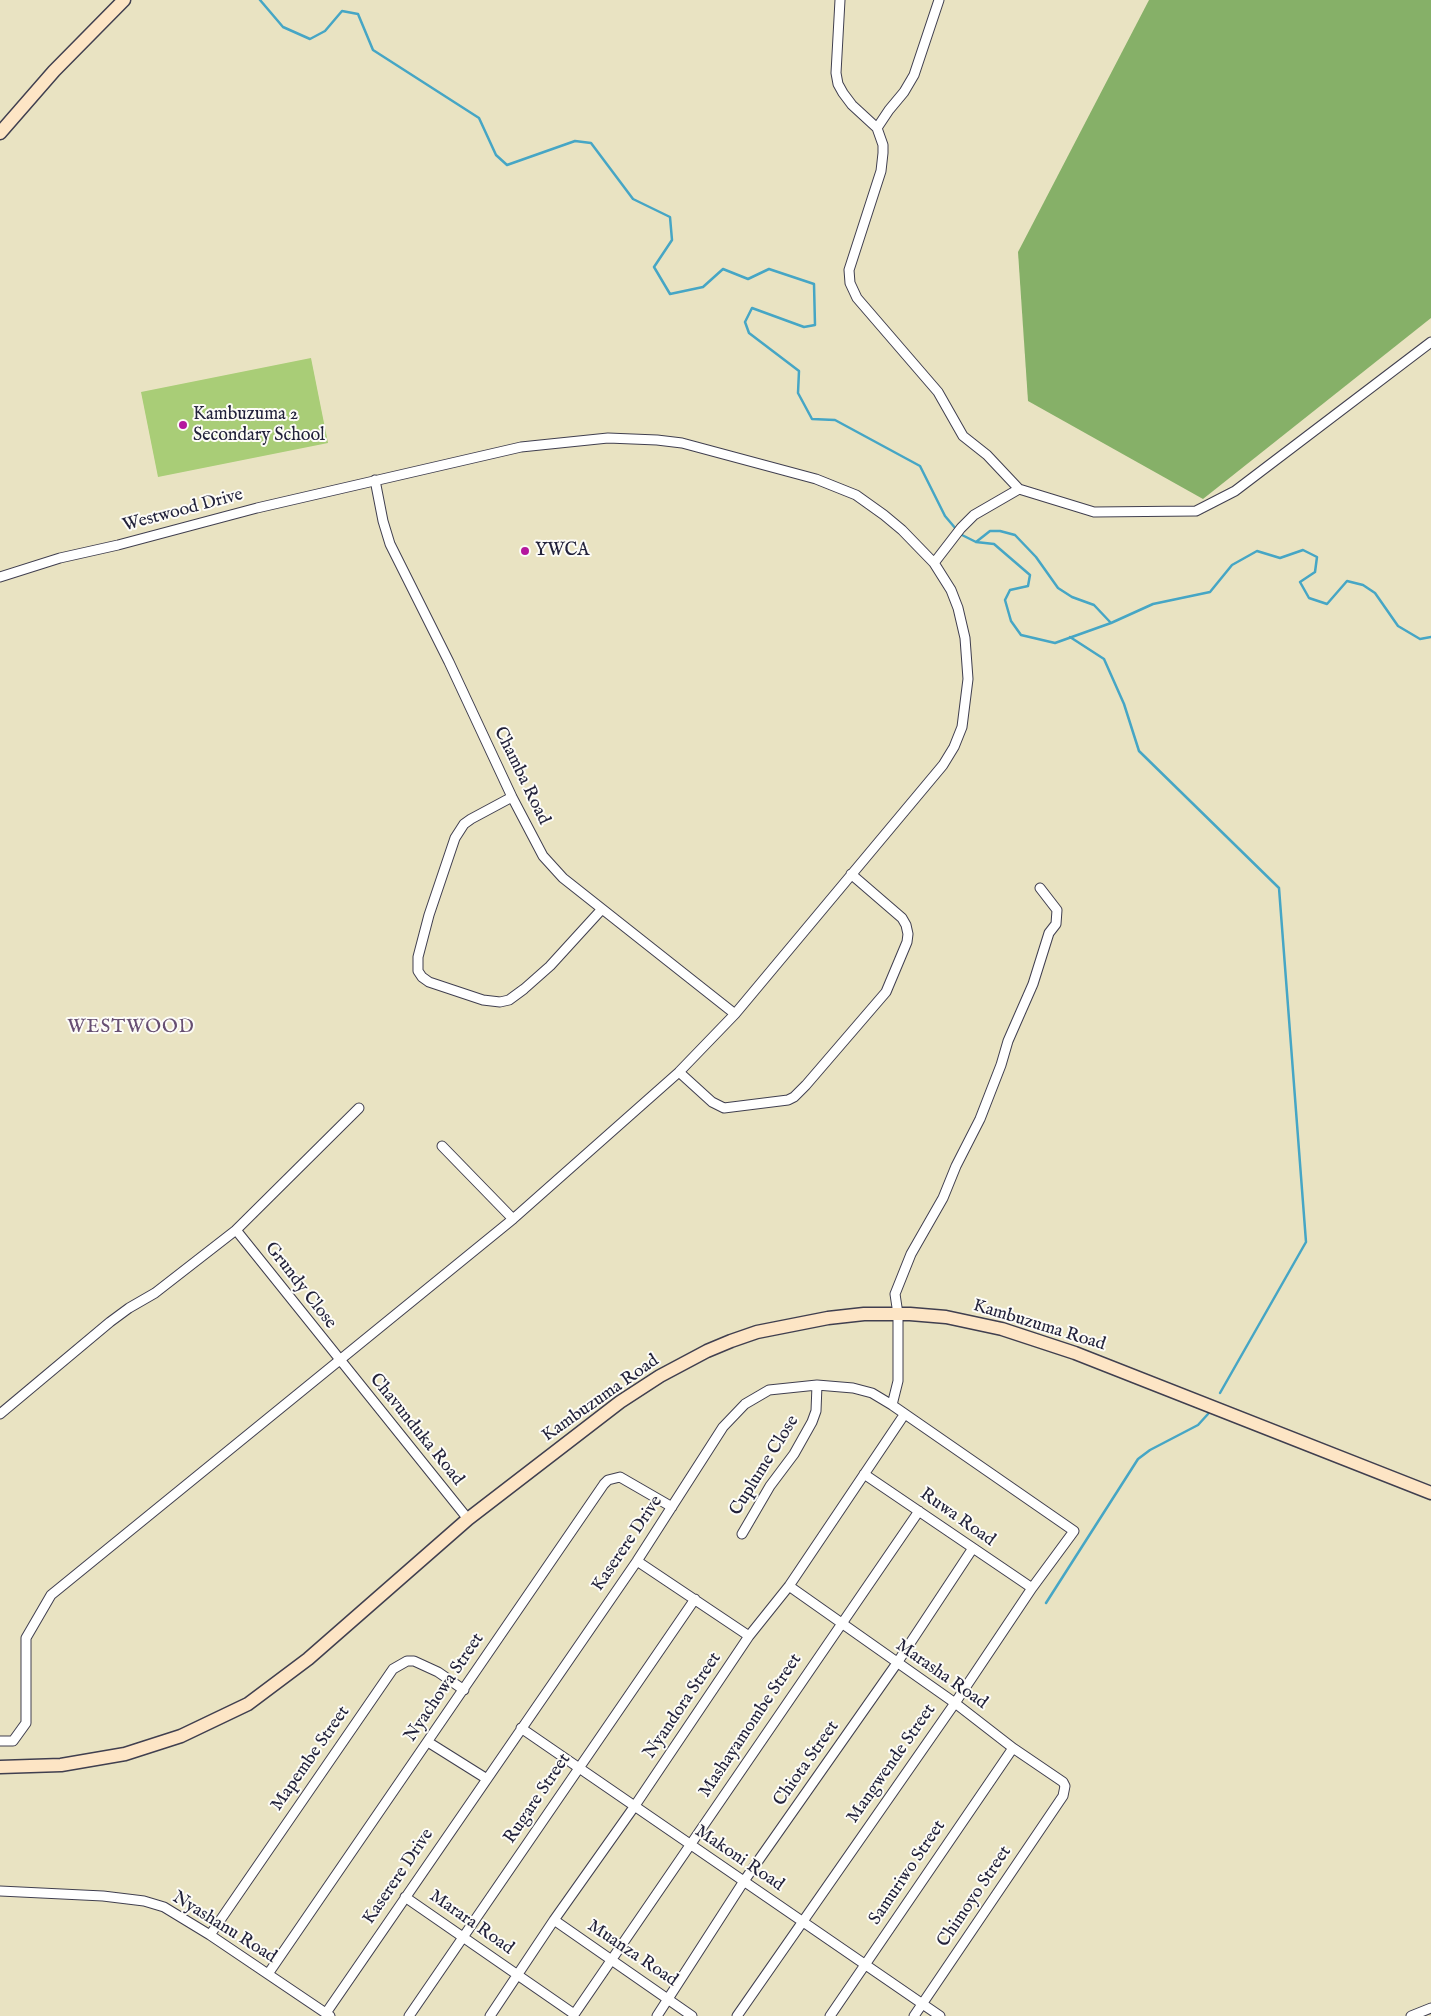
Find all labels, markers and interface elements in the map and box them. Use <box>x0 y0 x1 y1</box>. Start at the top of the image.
place label: Kambuzuma 2 Secondary School <box>193 404 325 446</box>
marker: Kambuzuma 2 Secondary School <box>177 419 189 431</box>
street label: Westwood Drive <box>121 485 245 537</box>
place label: YWCA <box>535 540 589 562</box>
marker: YWCA <box>519 545 531 557</box>
street label: Chamba Road <box>488 724 554 828</box>
district label: WESTWOOD <box>66 1017 196 1039</box>
street label: Grundy Close <box>259 1238 341 1334</box>
street label: Kambuzuma Road <box>970 1296 1108 1356</box>
street label: Kambuzuma Road <box>539 1351 663 1447</box>
street label: Chavunduka Road <box>364 1370 468 1490</box>
street label: Cuplume Close <box>726 1412 804 1520</box>
street label: Ruwa Road <box>915 1484 999 1552</box>
street label: Kaserere Drive <box>588 1492 668 1596</box>
street label: Nyachowa Street <box>401 1629 489 1747</box>
street label: Marasha Road <box>891 1635 991 1715</box>
street label: Nyandora Street <box>639 1649 727 1763</box>
street label: Mashayamombe Street <box>695 1650 807 1802</box>
street label: Mangwende Street <box>843 1700 941 1828</box>
street label: Mapembe Street <box>267 1702 355 1816</box>
street label: Chiota Street <box>770 1717 844 1811</box>
street label: Rugare Street <box>500 1750 576 1848</box>
street label: Samuriwo Street <box>865 1817 951 1929</box>
street label: Makoni Road <box>690 1821 788 1897</box>
street label: Kaserere Drive <box>359 1825 439 1929</box>
street label: Chimoyo Street <box>933 1842 1017 1952</box>
street label: Marara Road <box>425 1886 517 1960</box>
street label: Nyashanu Road <box>168 1887 280 1969</box>
street label: Muanza Road <box>583 1916 681 1992</box>

